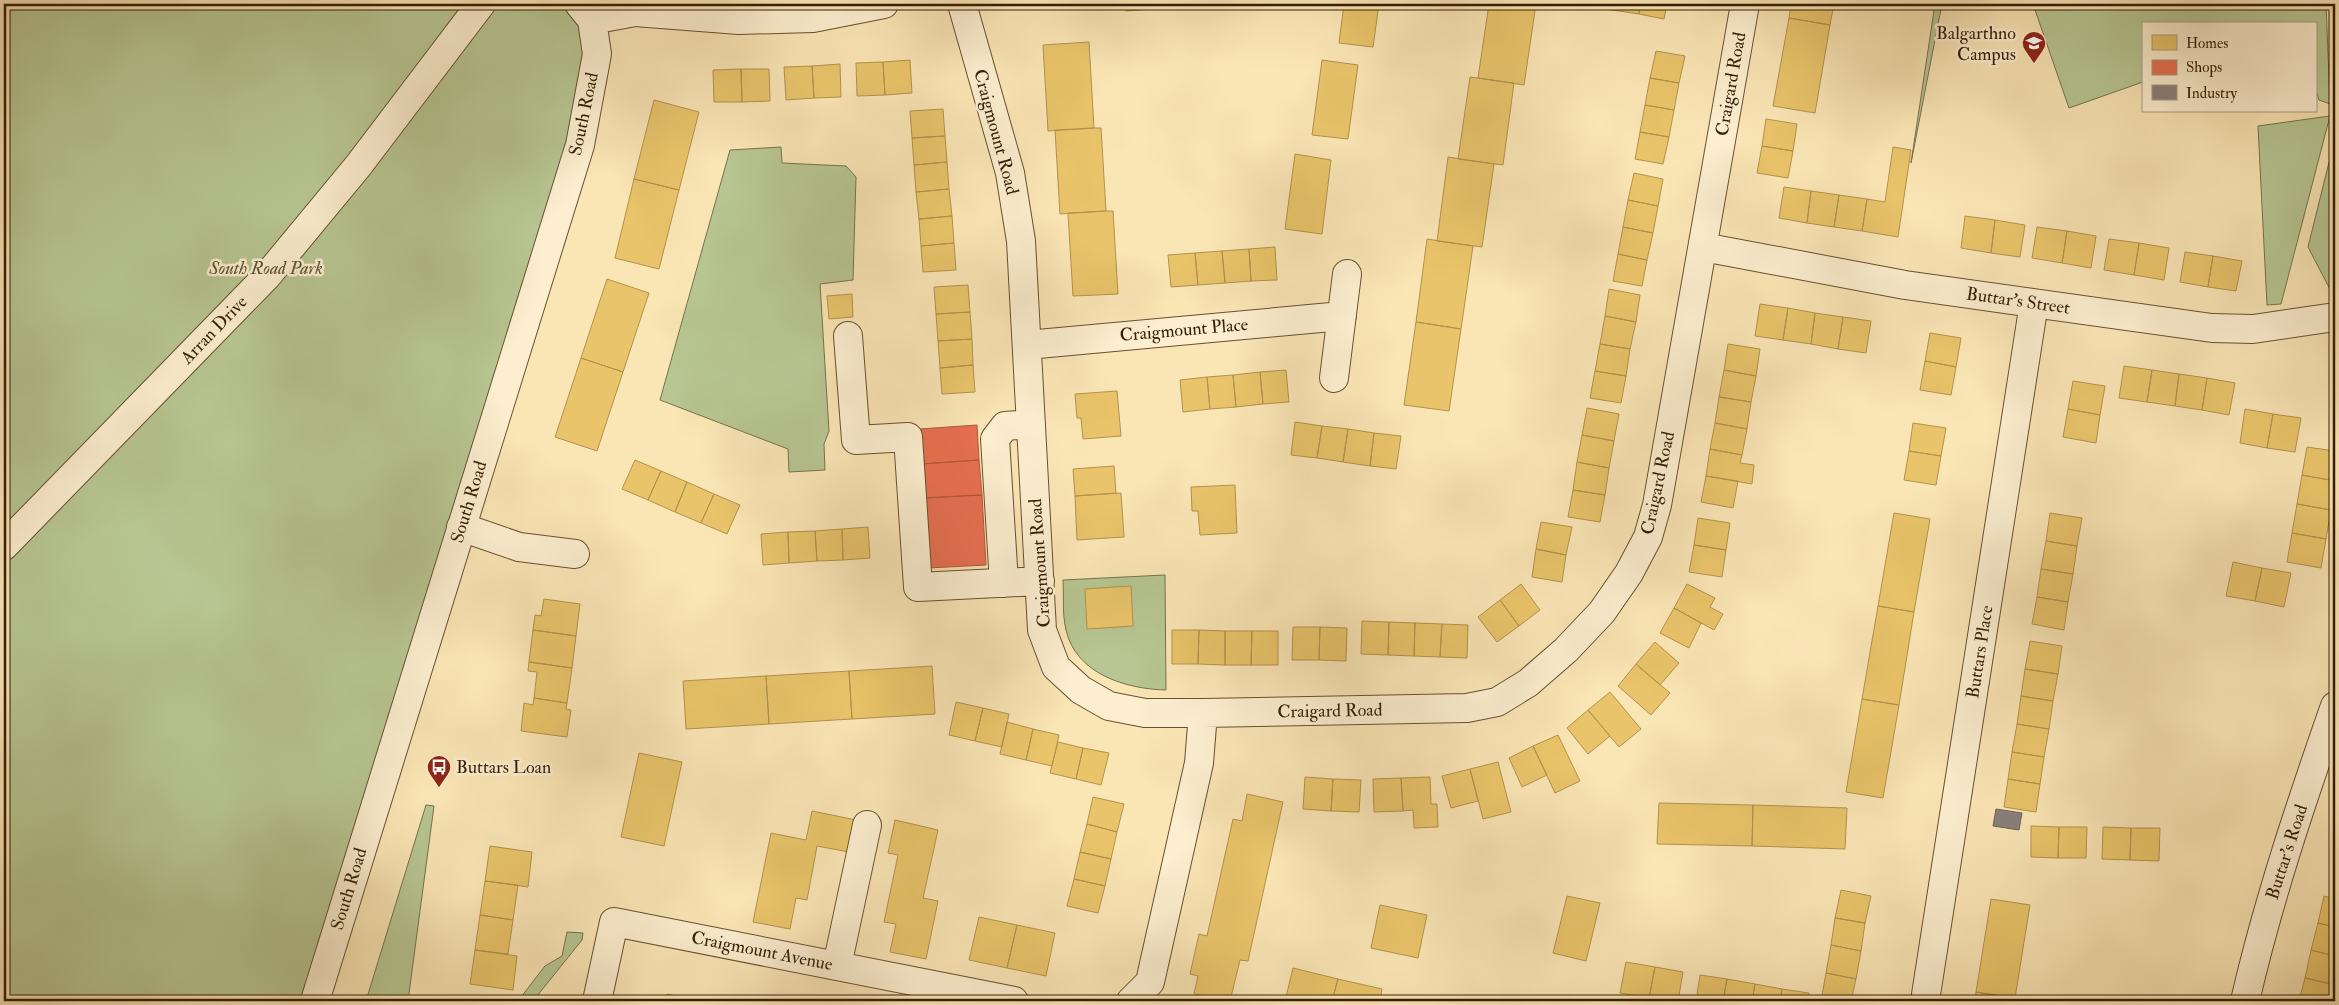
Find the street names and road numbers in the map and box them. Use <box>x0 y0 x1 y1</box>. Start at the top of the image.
street label: Craigard Road <box>1711 30 1751 138</box>
street label: Craigmount Road <box>968 67 1024 197</box>
street label: South Road <box>564 70 604 158</box>
street label: Buttar's Street <box>1965 282 2072 320</box>
street label: Arran Drive <box>175 291 253 370</box>
street label: Craigmount Place <box>1119 313 1250 347</box>
street label: Craigard Road <box>1636 429 1680 537</box>
street label: South Road <box>446 458 492 546</box>
street label: Craigmount Road <box>1024 498 1056 628</box>
street label: Buttars Place <box>1961 603 1999 700</box>
street label: Craigard Road <box>1277 699 1383 723</box>
street label: Buttar's Road <box>2261 801 2313 903</box>
street label: South Road <box>326 845 372 933</box>
street label: Craigmount Avenue <box>689 926 835 976</box>

